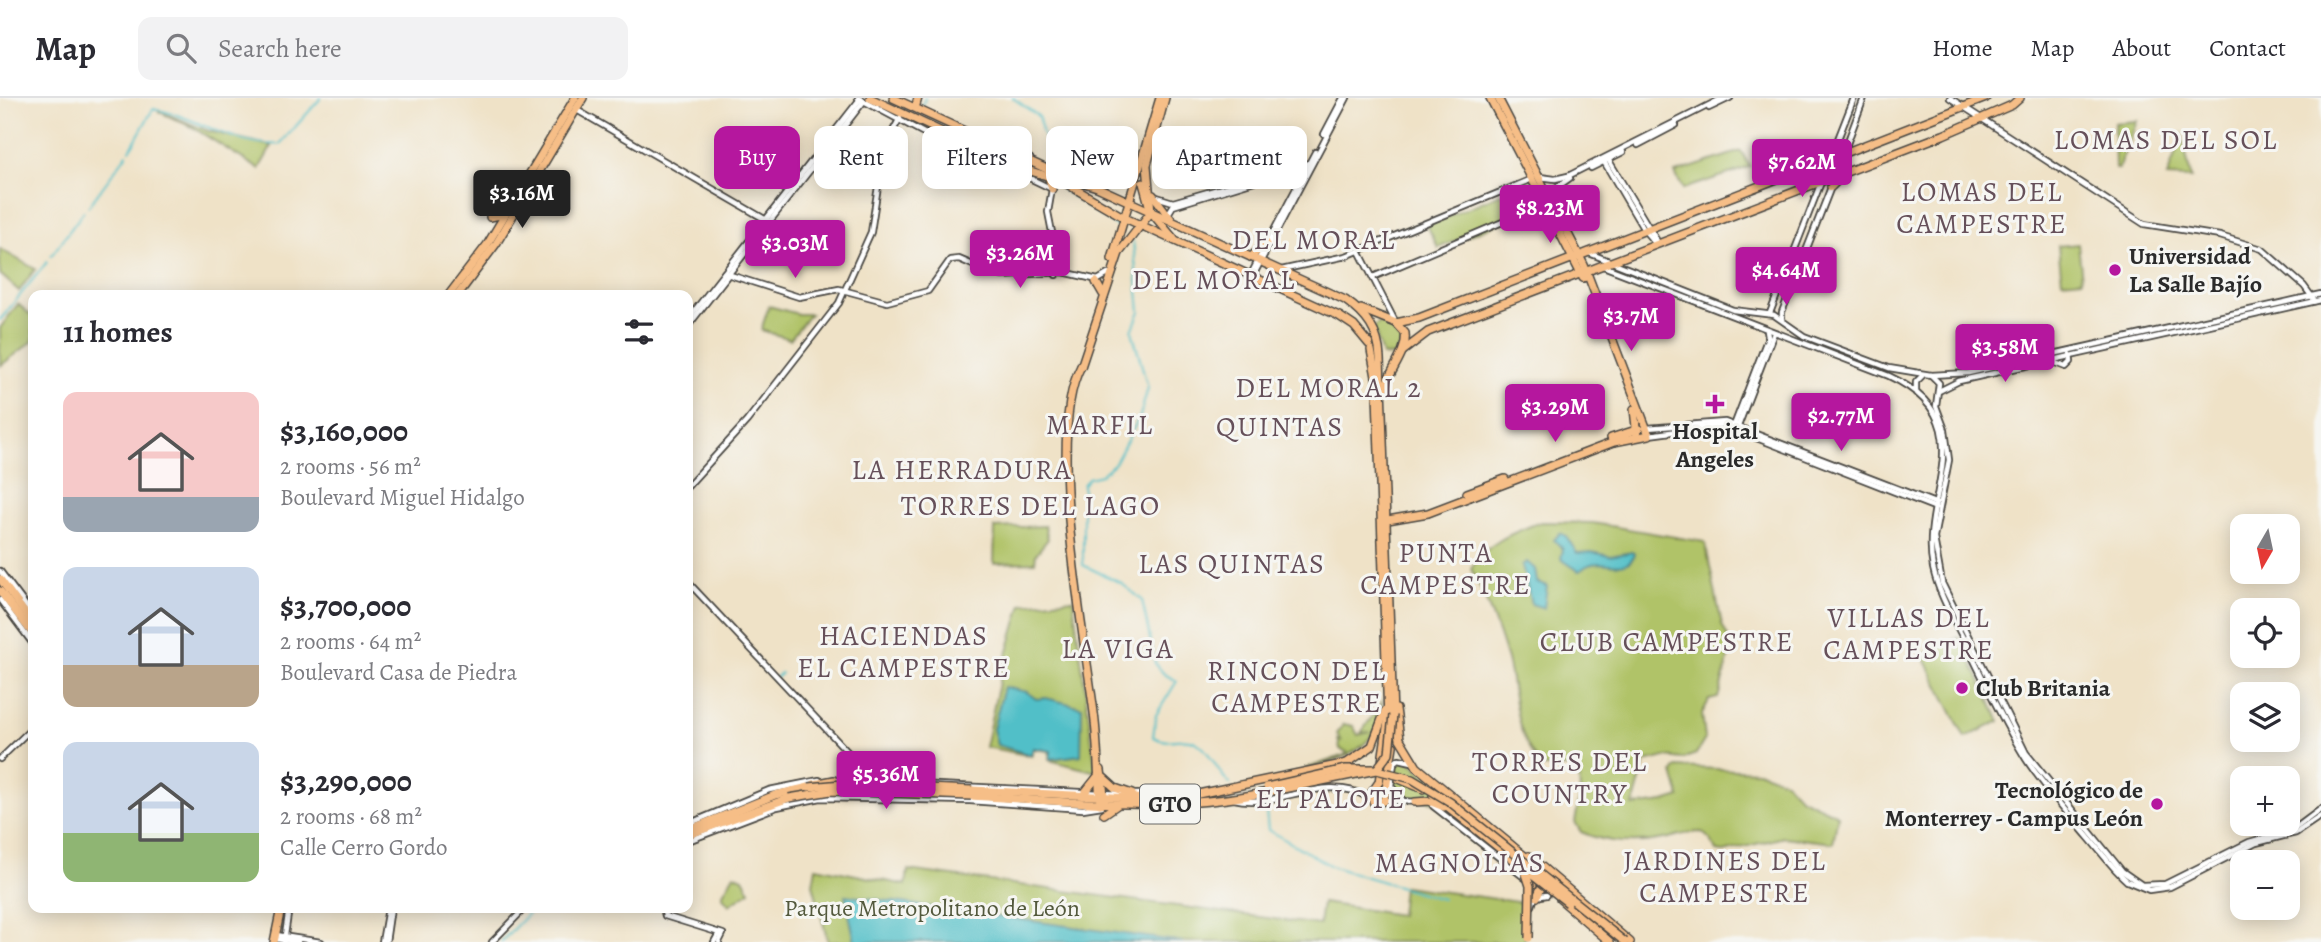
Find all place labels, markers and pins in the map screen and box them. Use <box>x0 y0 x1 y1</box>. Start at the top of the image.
pin: $7.62M <box>1745 140 1859 199</box>
pin: $3.16M <box>465 170 579 230</box>
pin: $8.23M <box>1493 186 1607 245</box>
pin: $3.03M <box>738 220 852 280</box>
pin: $3.26M <box>963 230 1077 290</box>
place label: Universidad La Salle Bajío <box>2129 240 2262 300</box>
pin: $4.64M <box>1729 248 1843 307</box>
marker: Universidad La Salle Bajío <box>2107 262 2123 278</box>
pin: $3.7M <box>1582 294 1680 353</box>
pin: $3.58M <box>1948 324 2062 384</box>
pin: $3.29M <box>1498 384 1612 444</box>
marker: Hospital Angeles <box>1705 394 1725 414</box>
pin: $2.77M <box>1784 394 1898 453</box>
place label: Hospital Angeles <box>1672 415 1758 475</box>
place label: Club Britania <box>1976 672 2111 704</box>
marker: Club Britania <box>1954 680 1970 696</box>
pin: $5.36M <box>829 752 943 811</box>
place label: Tecnológico de Monterrey - Campus León <box>1885 774 2144 834</box>
marker: Tecnológico de Monterrey - Campus León <box>2149 796 2165 812</box>

